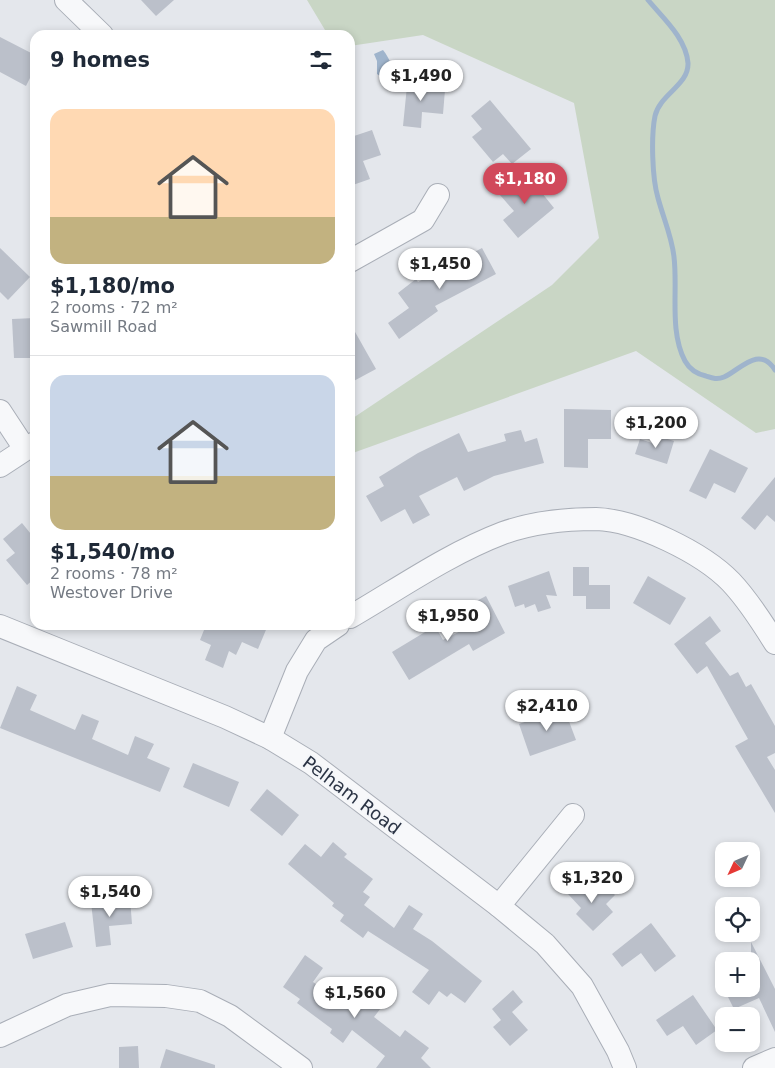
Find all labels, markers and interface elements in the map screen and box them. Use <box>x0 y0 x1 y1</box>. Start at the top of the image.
icon: filters <box>307 46 335 74</box>
text: 9 homes <box>50 48 150 72</box>
pin: $1,490 <box>380 59 462 102</box>
text: $1,490 <box>390 66 452 85</box>
icon: home <box>148 142 238 232</box>
pin: $1,180 <box>484 162 566 205</box>
text: $1,180 <box>494 169 556 188</box>
pin: $1,450 <box>399 248 481 290</box>
text: $1,450 <box>409 254 471 273</box>
text: $1,180/mo <box>50 274 175 298</box>
text: 2 rooms · 72 m² <box>50 298 178 317</box>
text: Sawmill Road <box>50 317 157 336</box>
pin: $1,200 <box>615 406 697 449</box>
icon: home <box>148 407 238 497</box>
text: $1,200 <box>625 413 687 432</box>
text: $1,540/mo <box>50 540 175 564</box>
text: 2 rooms · 78 m² <box>50 564 178 583</box>
text: Westover Drive <box>50 583 173 602</box>
pin: $1,950 <box>407 600 489 642</box>
text: $1,950 <box>417 606 479 625</box>
pin: $2,410 <box>506 690 588 732</box>
text: $2,410 <box>516 696 578 715</box>
street label: Pelham Road <box>299 751 405 839</box>
north arrow <box>715 842 760 888</box>
map controls <box>715 842 760 1052</box>
pin: $1,320 <box>551 862 633 904</box>
text: $1,320 <box>561 868 623 887</box>
pin: $1,540 <box>69 876 151 918</box>
text: $1,540 <box>79 882 141 901</box>
button: locate <box>715 897 760 942</box>
button: + <box>715 952 760 997</box>
pin: $1,560 <box>314 976 396 1019</box>
text: $1,560 <box>324 983 386 1002</box>
button: − <box>715 1007 760 1052</box>

